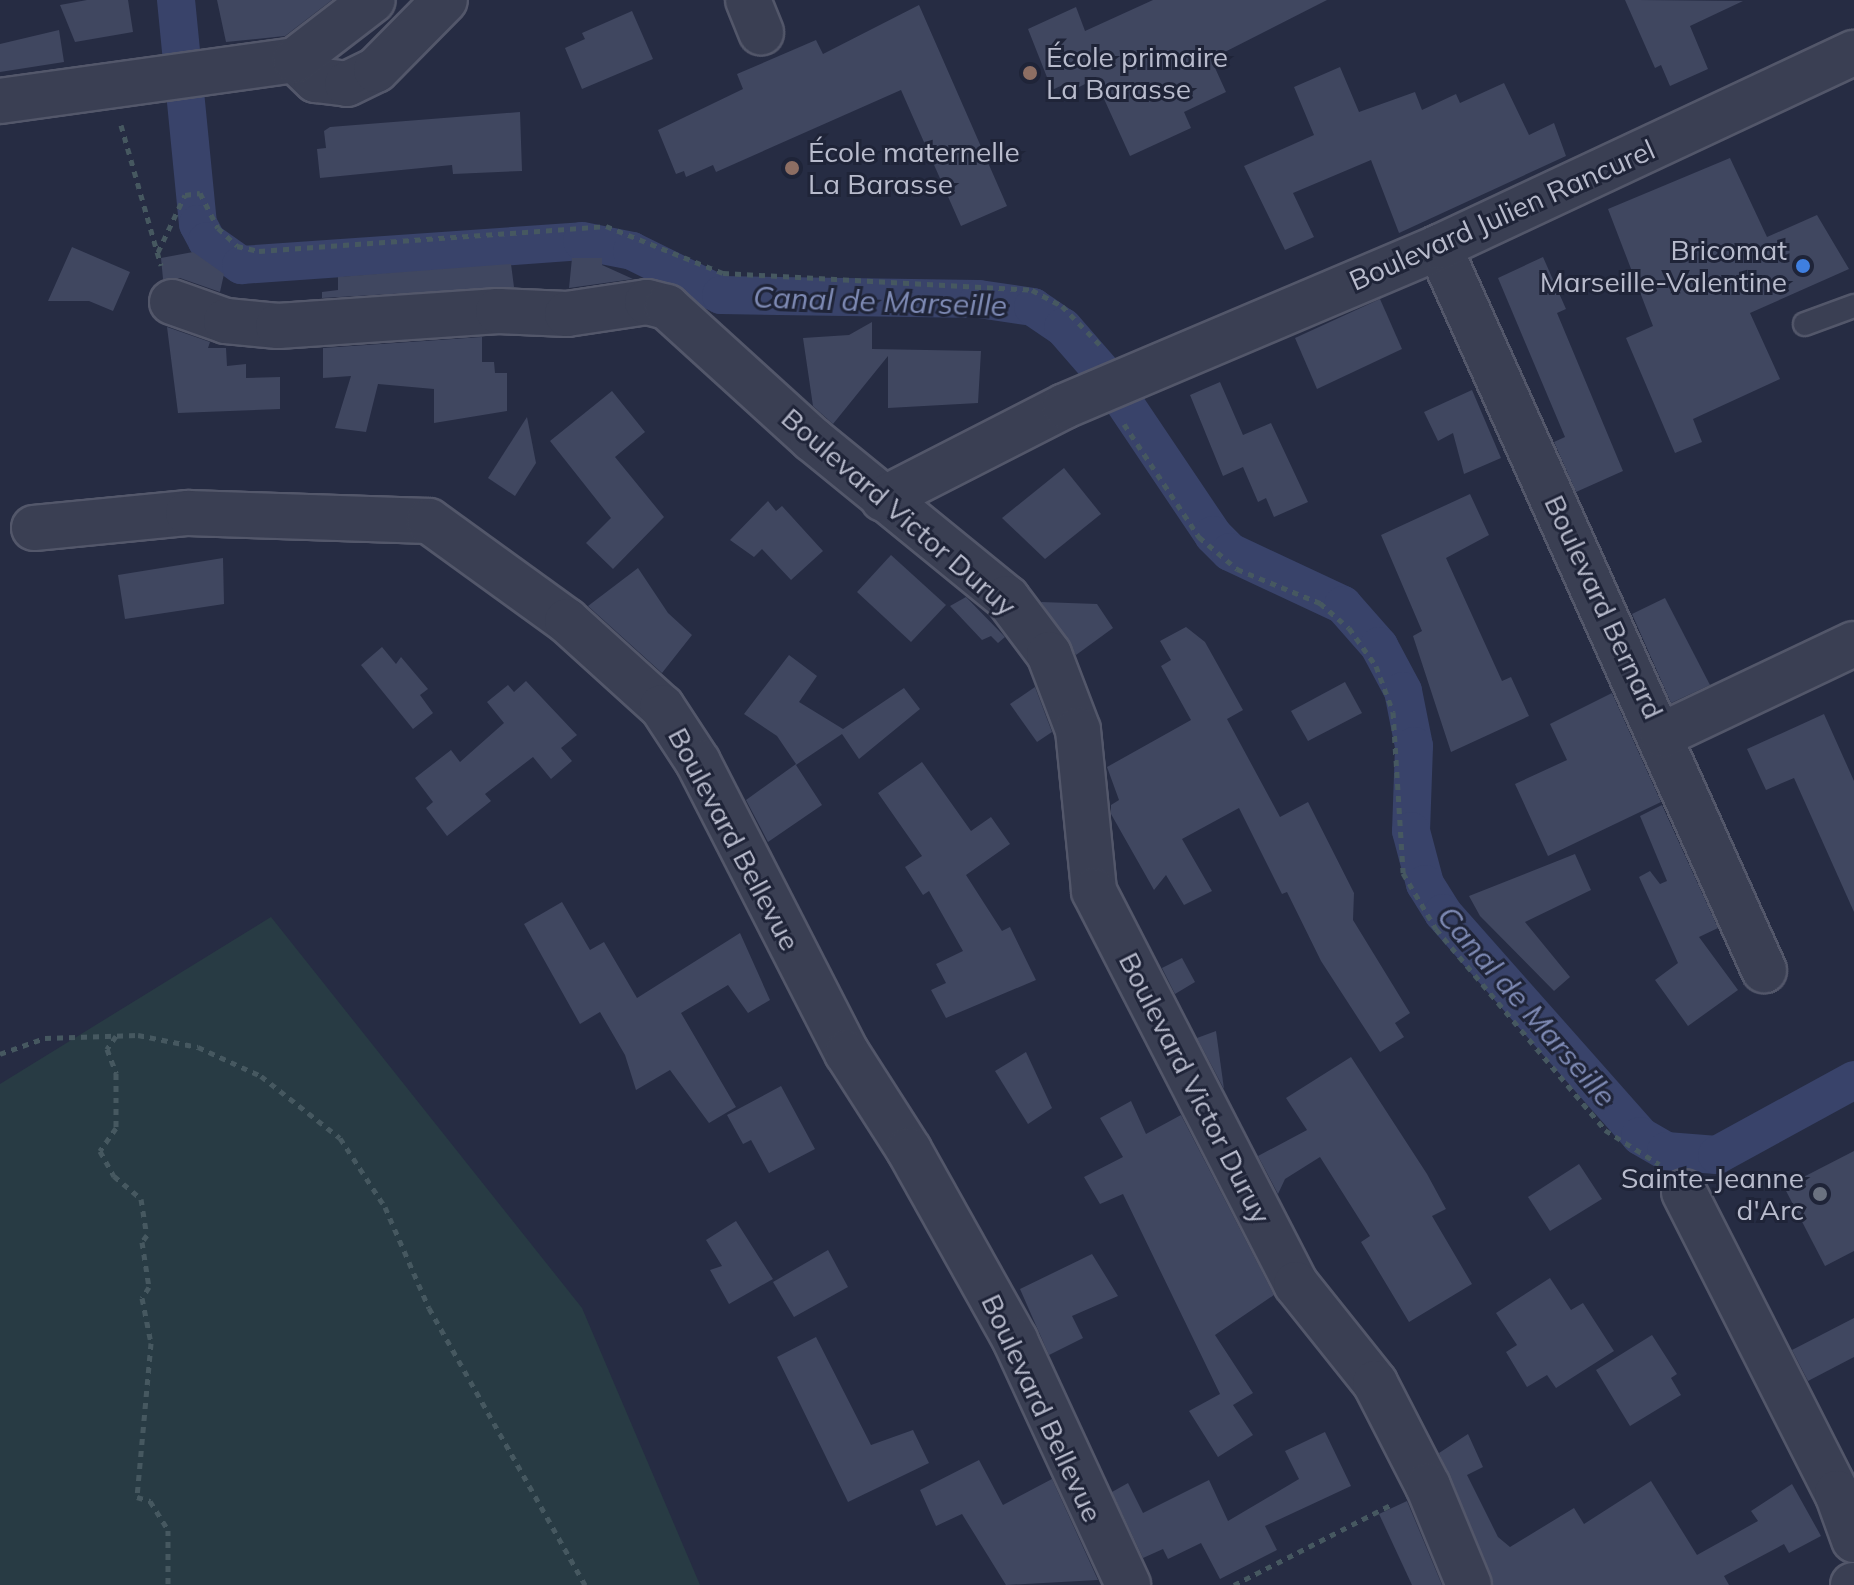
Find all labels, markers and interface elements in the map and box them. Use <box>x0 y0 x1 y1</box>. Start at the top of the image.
place label: École primaire La Barasse <box>1046 40 1228 106</box>
marker: École primaire La Barasse <box>1021 64 1039 82</box>
street label: Boulevard Julien Rancurel <box>1344 132 1660 298</box>
place label: École maternelle La Barasse <box>808 135 1020 201</box>
marker: École maternelle La Barasse <box>783 159 801 177</box>
place label: Bricomat Marseille-Valentine <box>1540 233 1787 299</box>
marker: Bricomat Marseille-Valentine <box>1794 257 1812 275</box>
water label: Canal de Marseille <box>752 279 1008 323</box>
street label: Boulevard Victor Duruy <box>775 401 1023 623</box>
street label: Boulevard Bernard <box>1537 490 1671 724</box>
street label: Boulevard Bellevue <box>661 722 807 956</box>
water label: Canal de Marseille <box>1430 898 1624 1114</box>
street label: Boulevard Victor Duruy <box>1112 947 1278 1229</box>
place label: Sainte-Jeanne d'Arc <box>1621 1161 1804 1227</box>
marker: Sainte-Jeanne d'Arc <box>1811 1185 1829 1203</box>
street label: Boulevard Bellevue <box>975 1289 1109 1527</box>

